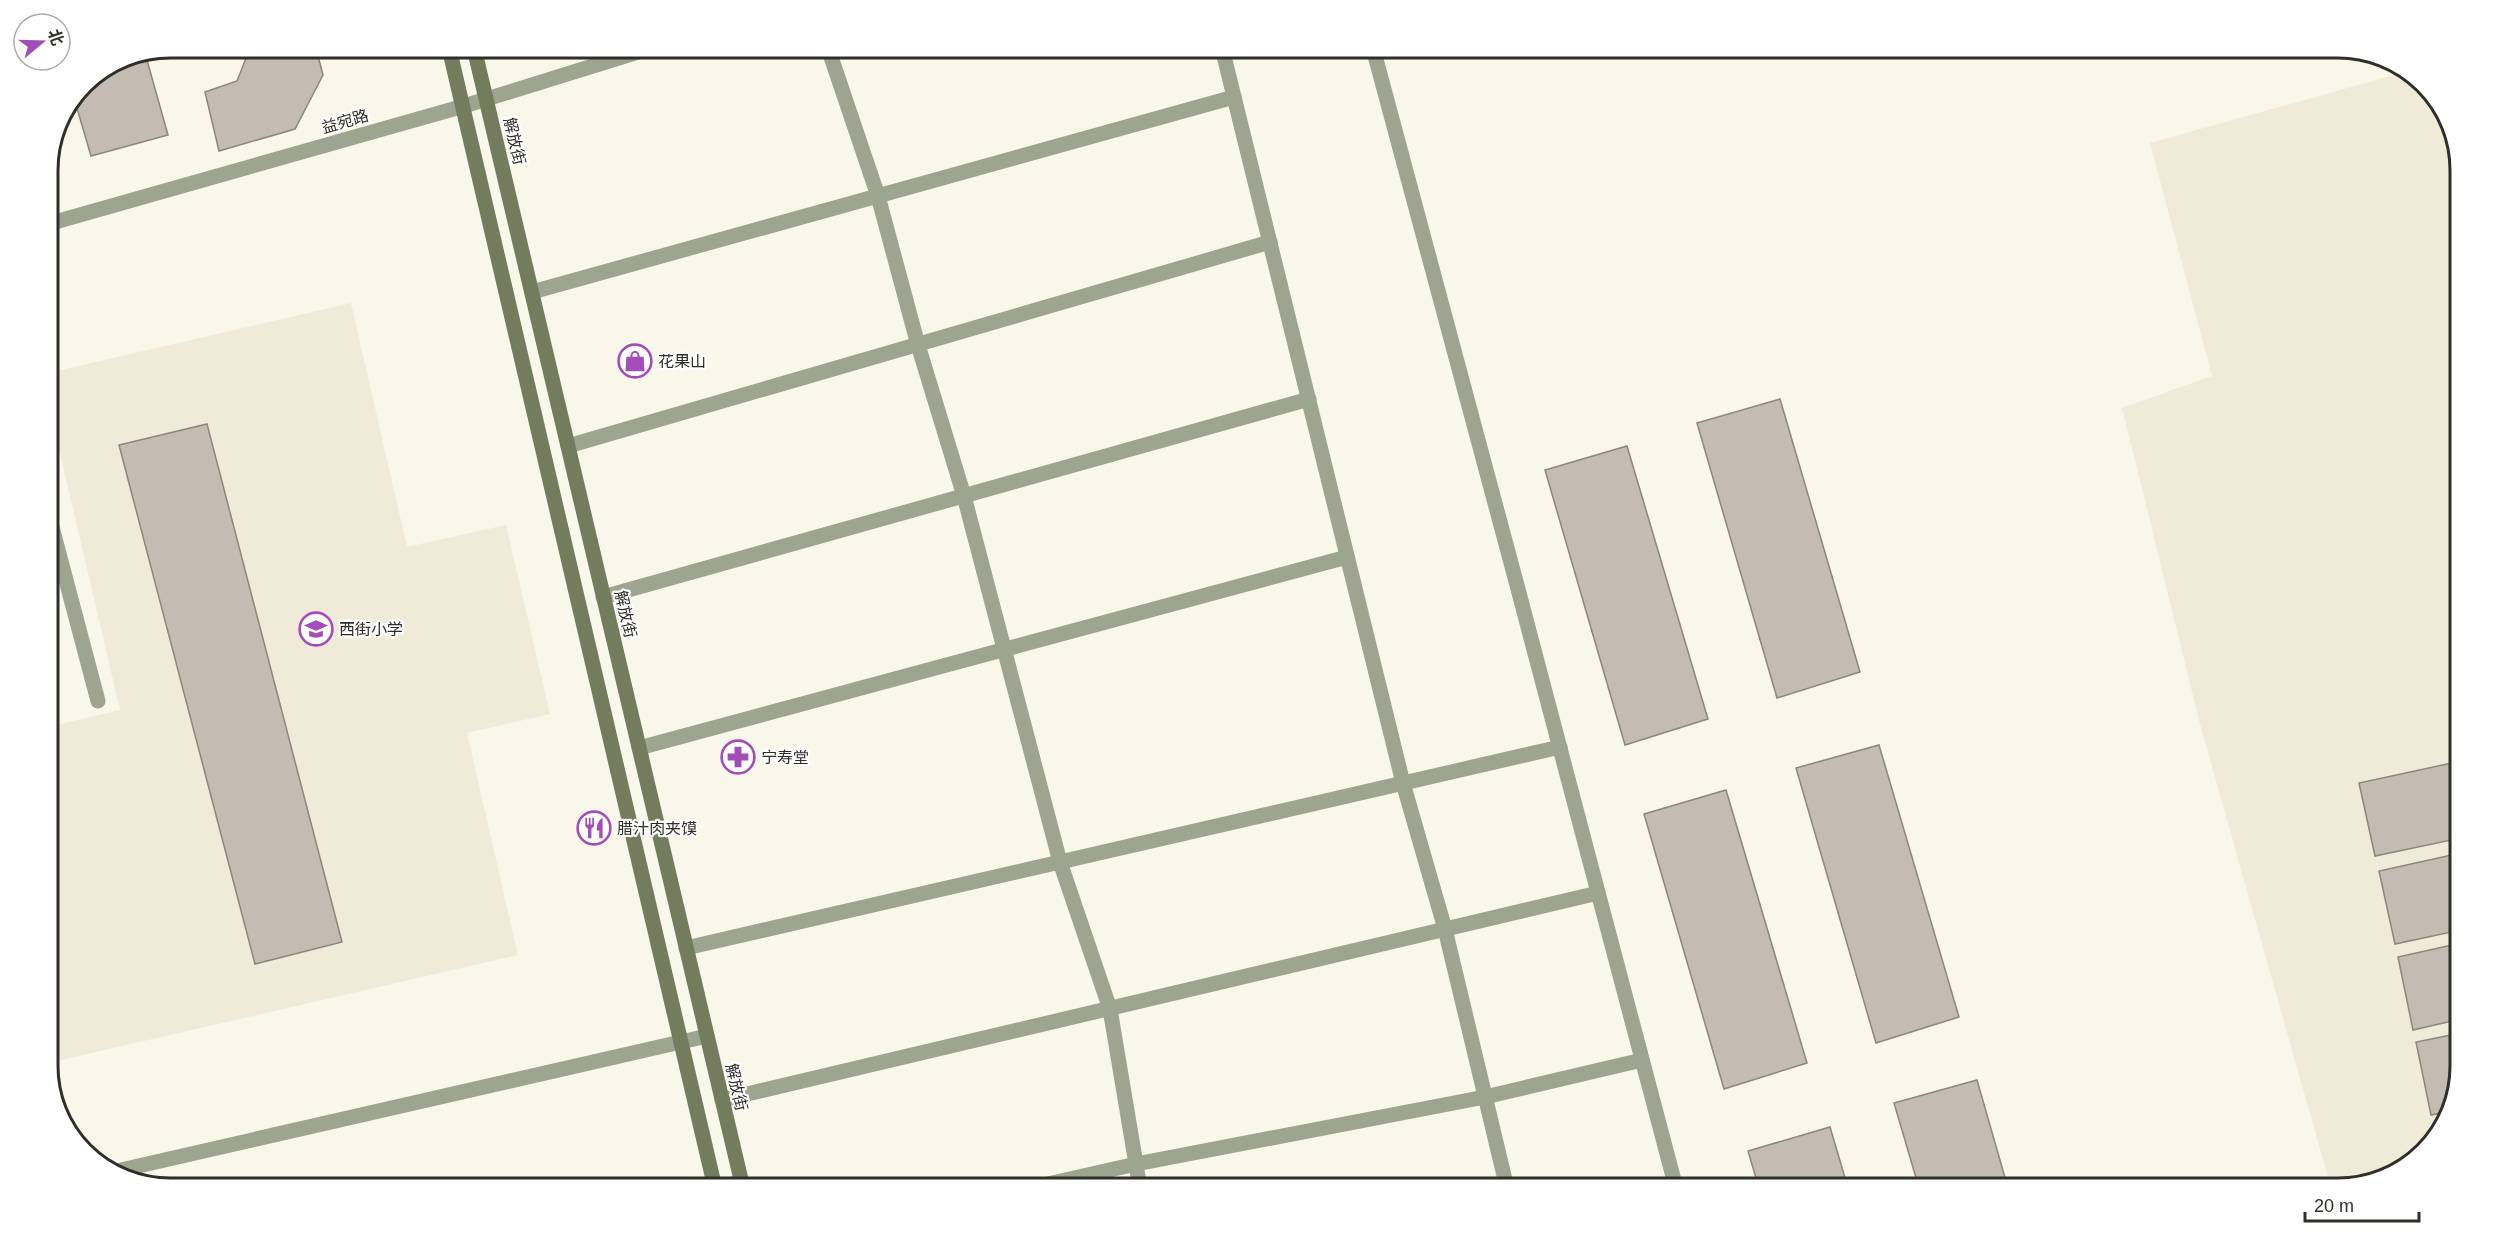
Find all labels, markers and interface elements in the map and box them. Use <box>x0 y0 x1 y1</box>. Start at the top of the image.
north arrow <box>12 12 72 72</box>
text: 北 <box>45 27 66 48</box>
street label: 益宛路 <box>320 107 371 136</box>
street label: 解放街 <box>501 116 528 166</box>
shop icon: 花果山 <box>617 343 653 379</box>
place label: 花果山 <box>658 353 706 370</box>
street label: 解放街 <box>612 589 639 639</box>
school or university icon: 西街小学 <box>298 611 334 647</box>
place label: 西街小学 <box>339 621 403 638</box>
pharmacy icon: 宁寿堂 <box>720 739 756 775</box>
place label: 宁寿堂 <box>761 749 809 766</box>
restaurant icon: 腊汁肉夹馍 <box>576 810 612 846</box>
place label: 腊汁肉夹馍 <box>617 820 697 837</box>
street label: 解放街 <box>723 1062 750 1112</box>
scale bar <box>2305 1185 2419 1223</box>
text: 20 m <box>2314 1196 2354 1216</box>

